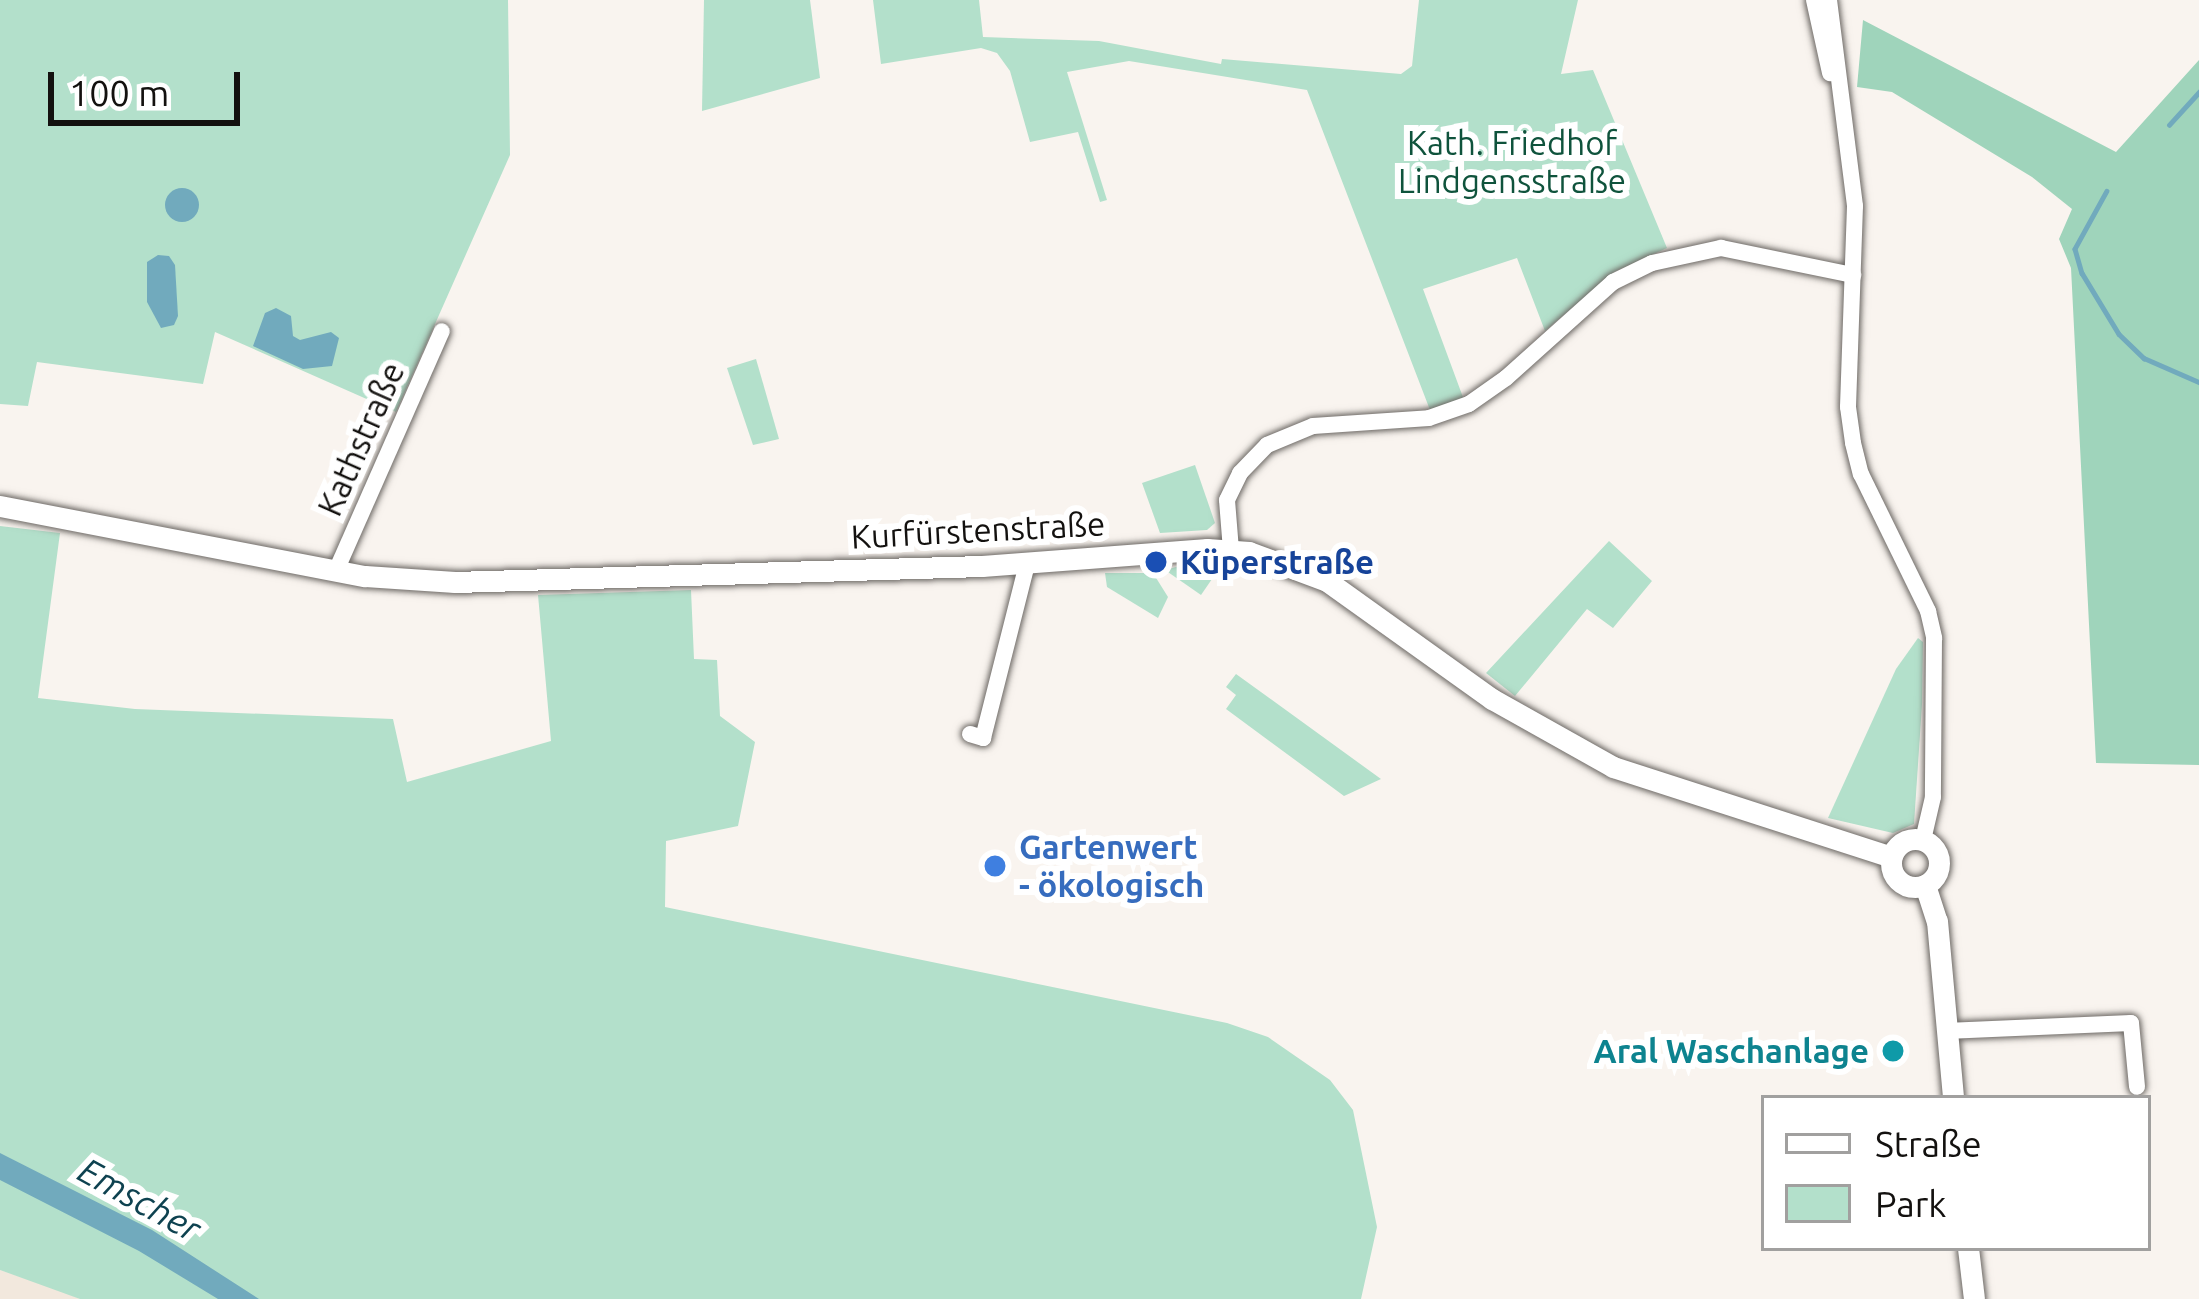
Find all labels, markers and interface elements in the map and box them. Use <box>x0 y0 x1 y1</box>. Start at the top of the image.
scale bar <box>54 48 246 122</box>
text: 100 m <box>69 72 169 113</box>
park label: Kath. Friedhof Lindgensstraße <box>1398 123 1626 201</box>
street label: Kathstraße <box>310 356 412 522</box>
street label: Kurfürstenstraße <box>850 504 1106 556</box>
place label: Küperstraße <box>1180 542 1374 582</box>
marker: Küperstraße <box>1143 549 1169 575</box>
place label: Gartenwert - ökologisch <box>1019 827 1204 905</box>
marker: Gartenwert - ökologisch <box>982 853 1008 879</box>
place label: Aral Waschanlage <box>1594 1031 1869 1071</box>
marker: Aral Waschanlage <box>1880 1038 1906 1064</box>
legend <box>1761 1095 2151 1251</box>
text: Straße <box>1875 1123 1982 1164</box>
water label: Emscher <box>71 1148 209 1250</box>
text: Park <box>1875 1183 1947 1224</box>

